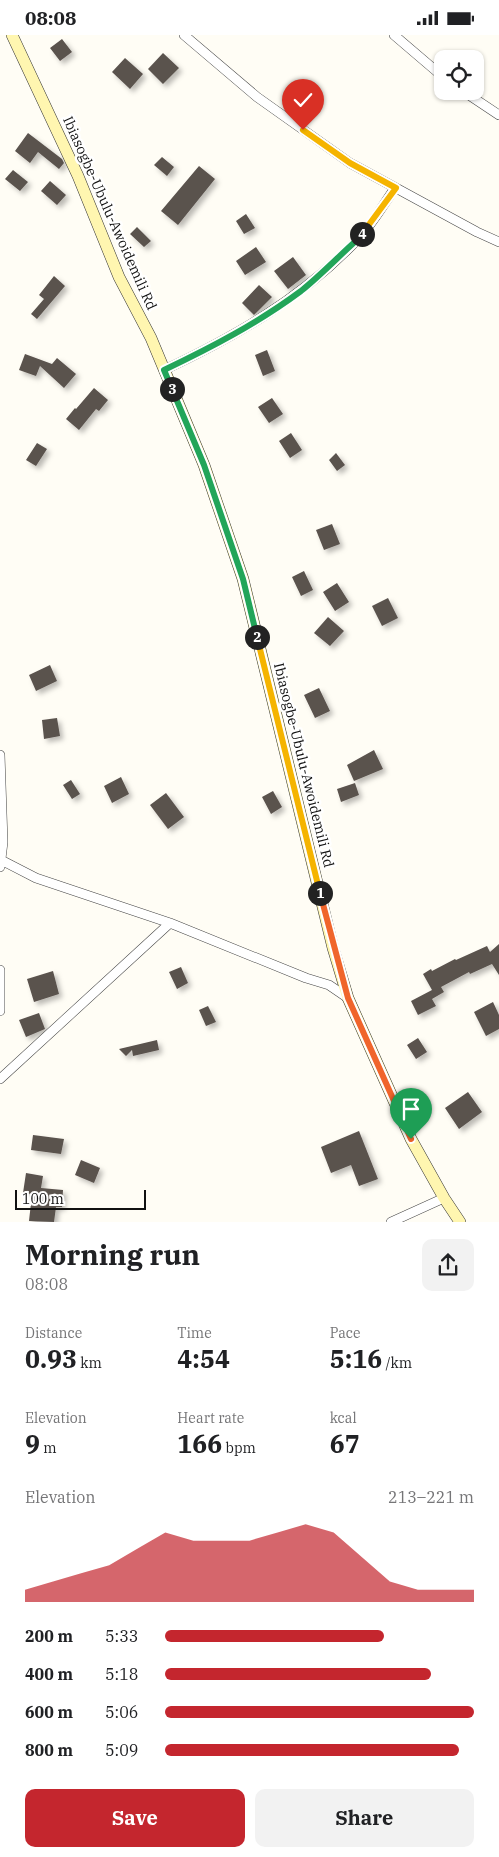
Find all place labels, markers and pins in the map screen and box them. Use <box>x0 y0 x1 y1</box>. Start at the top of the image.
pin <box>282 79 324 130</box>
pin: 4 <box>350 221 374 247</box>
pin: 3 <box>160 377 184 401</box>
pin: 2 <box>244 625 270 649</box>
pin: 1 <box>308 881 332 905</box>
pin <box>390 1088 432 1139</box>

